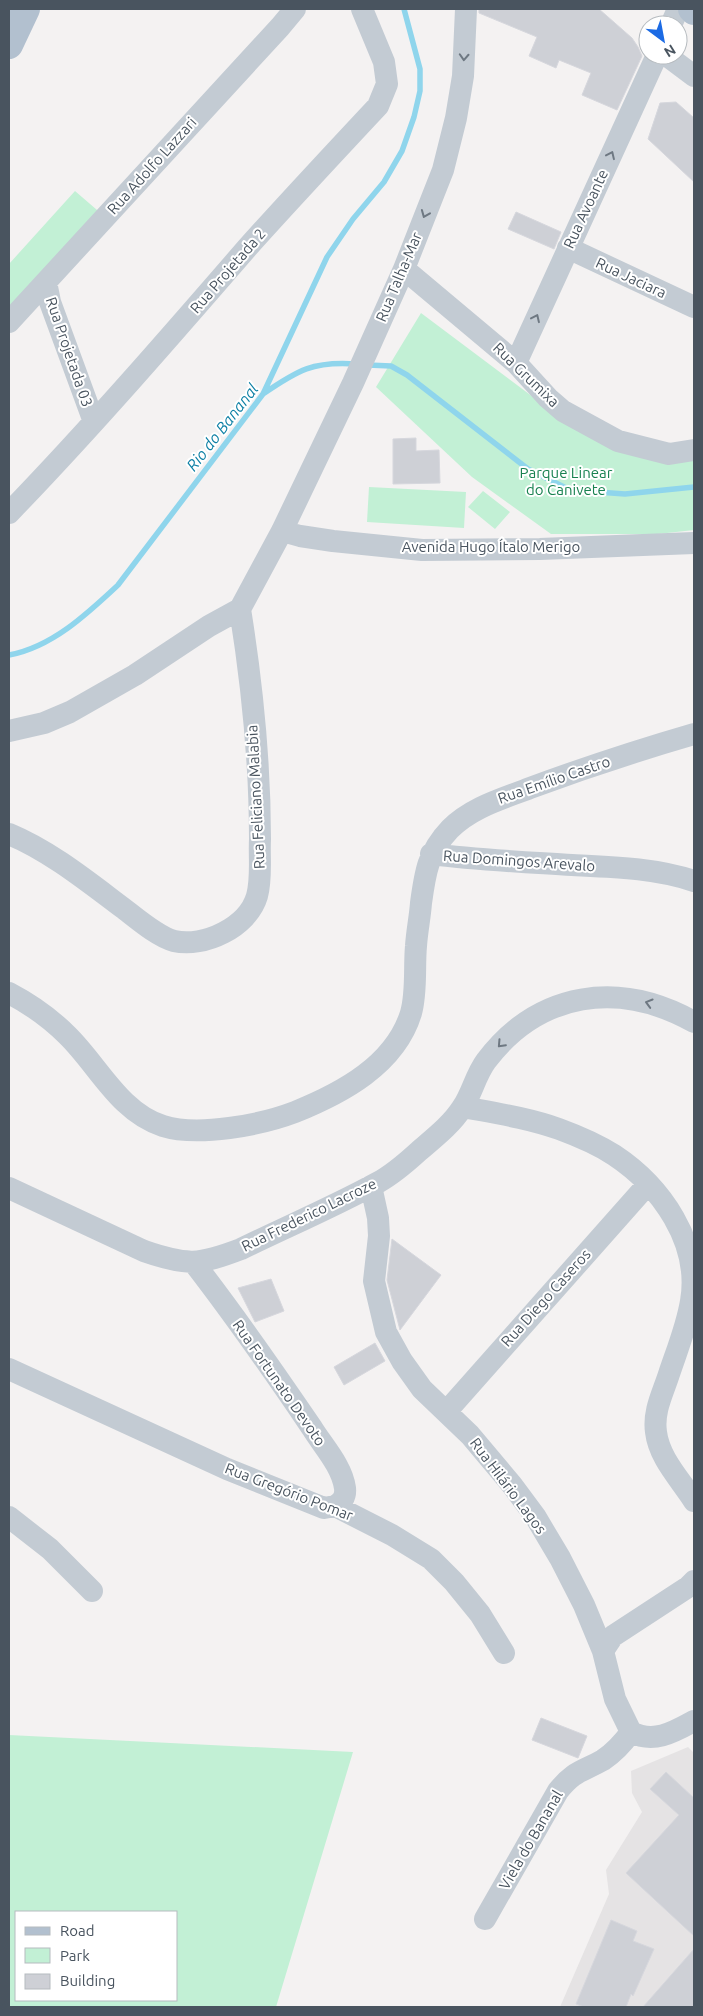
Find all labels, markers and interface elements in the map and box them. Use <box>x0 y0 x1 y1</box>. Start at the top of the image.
north arrow <box>638 15 688 65</box>
text: N <box>661 41 679 61</box>
one-way arrow <box>458 54 469 62</box>
street label: Rua Adolfo Lazzari <box>104 114 200 218</box>
one-way arrow <box>605 151 616 160</box>
street label: Rua Avoante <box>560 167 611 251</box>
one-way arrow <box>421 209 432 218</box>
street label: Rua Projetada 2 <box>186 225 269 316</box>
street label: Rua Talha-Mar <box>372 229 425 324</box>
street label: Rua Jaciara <box>593 254 669 301</box>
street label: Rua Projetada 03 <box>43 295 96 409</box>
one-way arrow <box>530 314 541 323</box>
street label: Rua Grumixa <box>490 339 563 410</box>
water label: Rio do Bananal <box>182 379 262 474</box>
park label: Parque Linear do Canivete <box>520 464 613 498</box>
street label: Avenida Hugo Ítalo Merigo <box>402 538 580 555</box>
street label: Rua Feliciano Malabia <box>243 724 268 870</box>
street label: Rua Emílio Castro <box>495 752 612 807</box>
street label: Rua Domingos Arevalo <box>442 847 596 874</box>
one-way arrow <box>646 999 654 1009</box>
one-way arrow <box>498 1038 507 1047</box>
street label: Rua Frederico Lacroze <box>239 1175 379 1255</box>
street label: Rua Diego Caseros <box>497 1246 594 1350</box>
street label: Rua Fortunato Devoto <box>229 1316 329 1449</box>
street label: Rua Hilário Lagos <box>467 1434 550 1537</box>
street label: Rua Gregório Pomar <box>223 1459 356 1524</box>
street label: Viela do Bananal <box>495 1787 566 1892</box>
legend <box>15 1911 178 2001</box>
text: Road <box>60 1922 95 1939</box>
text: Park <box>60 1947 90 1964</box>
text: Building <box>60 1972 115 1989</box>

